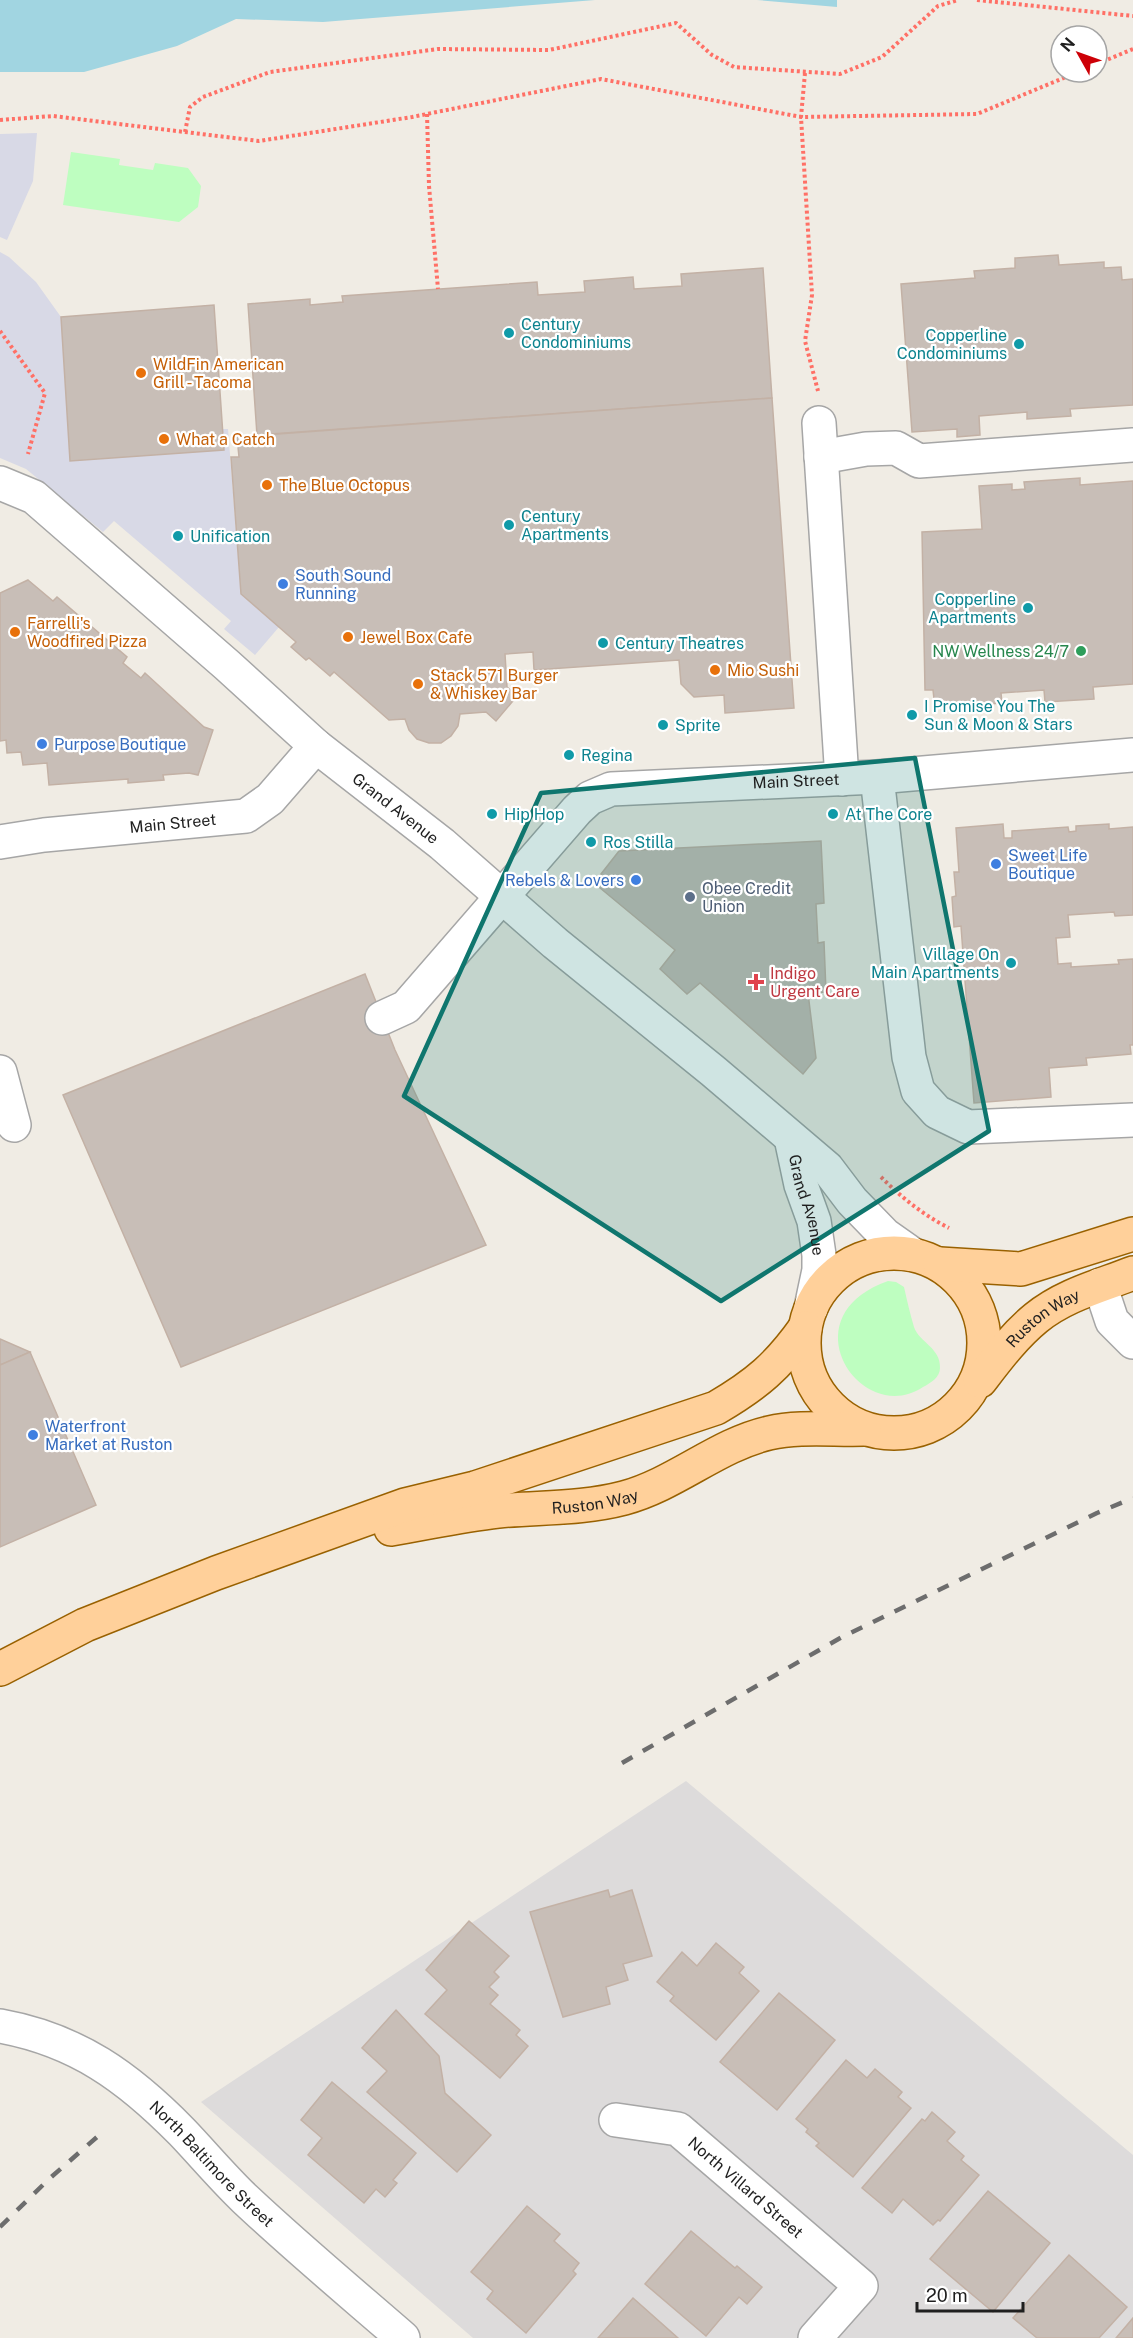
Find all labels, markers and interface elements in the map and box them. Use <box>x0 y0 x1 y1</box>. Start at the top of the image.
north arrow <box>1049 24 1109 84</box>
text: N <box>1057 34 1079 56</box>
place label: Century Condominiums <box>521 315 631 352</box>
marker: Century Condominiums <box>502 326 516 340</box>
place label: Copperline Condominiums <box>897 326 1007 363</box>
marker: Copperline Condominiums <box>1012 337 1026 351</box>
place label: WildFin American Grill - Tacoma <box>153 355 284 392</box>
marker: WildFin American Grill - Tacoma <box>134 366 148 380</box>
place label: What a Catch <box>176 430 275 449</box>
marker: What a Catch <box>157 432 171 446</box>
place label: The Blue Octopus <box>279 476 410 495</box>
marker: The Blue Octopus <box>260 478 274 492</box>
place label: Century Apartments <box>521 507 609 544</box>
marker: Century Apartments <box>502 518 516 532</box>
place label: Unification <box>190 527 270 546</box>
marker: Unification <box>171 529 185 543</box>
place label: South Sound Running <box>295 566 391 603</box>
marker: South Sound Running <box>276 577 290 591</box>
place label: Copperline Apartments <box>928 590 1016 627</box>
marker: Copperline Apartments <box>1021 601 1035 615</box>
place label: Farrelli's Woodfired Pizza <box>27 614 147 651</box>
marker: Farrelli's Woodfired Pizza <box>8 625 22 639</box>
place label: Jewel Box Cafe <box>360 628 472 647</box>
marker: Jewel Box Cafe <box>341 630 355 644</box>
place label: Century Theatres <box>615 634 744 653</box>
marker: Century Theatres <box>596 636 610 650</box>
place label: NW Wellness 24/7 <box>932 642 1069 661</box>
marker: NW Wellness 24/7 <box>1074 644 1088 658</box>
place label: Mio Sushi <box>727 661 799 680</box>
marker: Mio Sushi <box>708 663 722 677</box>
place label: Stack 571 Burger & Whiskey Bar <box>430 666 559 703</box>
marker: Stack 571 Burger & Whiskey Bar <box>411 677 425 691</box>
place label: I Promise You The Sun & Moon & Stars <box>924 697 1073 734</box>
marker: I Promise You The Sun & Moon & Stars <box>905 708 919 722</box>
place label: Sprite <box>675 716 721 735</box>
marker: Sprite <box>656 718 670 732</box>
place label: Purpose Boutique <box>54 735 186 754</box>
marker: Purpose Boutique <box>35 737 49 751</box>
place label: Regina <box>581 746 633 765</box>
marker: Regina <box>562 748 576 762</box>
street label: Grand Avenue <box>349 769 443 848</box>
street label: Main Street <box>752 769 840 792</box>
place label: Hip Hop <box>504 805 564 824</box>
place label: At The Core <box>845 805 932 824</box>
marker: Hip Hop <box>485 807 499 821</box>
marker: At The Core <box>826 807 840 821</box>
street label: Main Street <box>129 809 217 836</box>
place label: Ros Stilla <box>603 833 673 852</box>
marker: Ros Stilla <box>584 835 598 849</box>
place label: Sweet Life Boutique <box>1008 846 1088 883</box>
marker: Sweet Life Boutique <box>989 857 1003 871</box>
place label: Rebels & Lovers <box>505 871 624 890</box>
marker: Rebels & Lovers <box>629 873 643 887</box>
place label: Obee Credit Union <box>702 879 791 916</box>
marker: Obee Credit Union <box>683 890 697 904</box>
place label: Village On Main Apartments <box>871 945 999 982</box>
marker: Village On Main Apartments <box>1004 956 1018 970</box>
place label: Indigo Urgent Care <box>770 964 860 1001</box>
marker: Indigo Urgent Care <box>747 973 765 991</box>
street label: Grand Avenue <box>785 1153 828 1257</box>
street label: Ruston Way <box>1002 1285 1083 1351</box>
place label: Waterfront Market at Ruston <box>45 1417 172 1454</box>
marker: Waterfront Market at Ruston <box>26 1428 40 1442</box>
street label: Ruston Way <box>551 1485 641 1517</box>
street label: North Baltimore Street <box>146 2096 278 2231</box>
street label: North Villard Street <box>684 2133 807 2242</box>
scale bar <box>917 2275 1024 2313</box>
text: 20 m <box>926 2285 968 2306</box>

